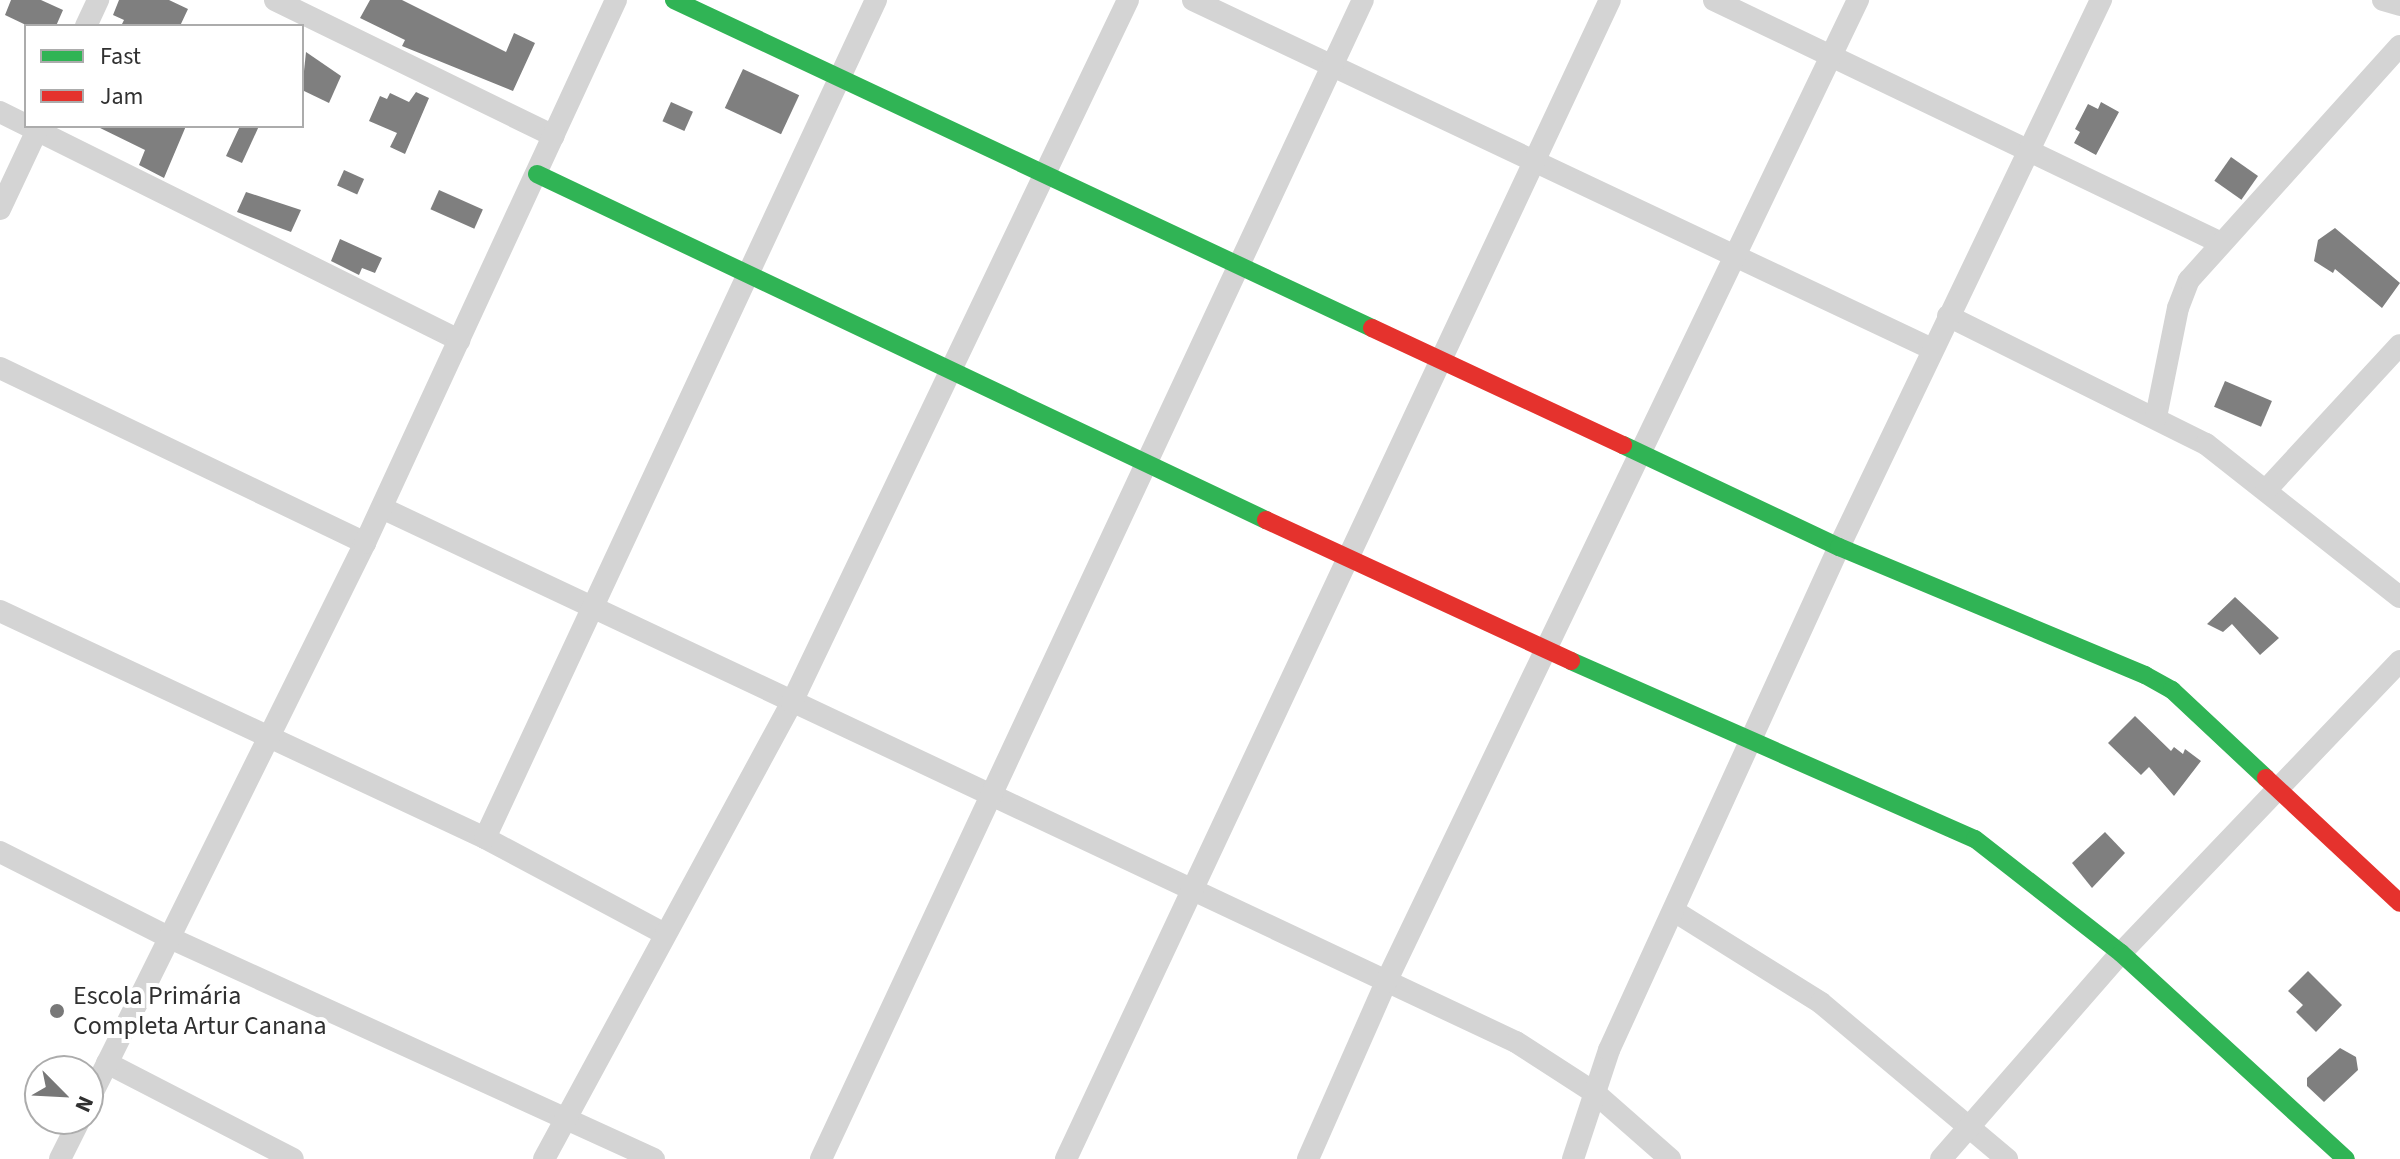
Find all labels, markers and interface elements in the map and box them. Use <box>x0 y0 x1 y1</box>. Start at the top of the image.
legend <box>24 24 304 128</box>
text: Fast <box>100 39 141 74</box>
text: Jam <box>100 79 144 114</box>
place label: Escola Primária Completa Artur Canana <box>73 980 327 1042</box>
marker: Escola Primária Completa Artur Canana <box>48 1002 66 1020</box>
north arrow <box>24 1055 104 1135</box>
text: N <box>67 1091 102 1117</box>

